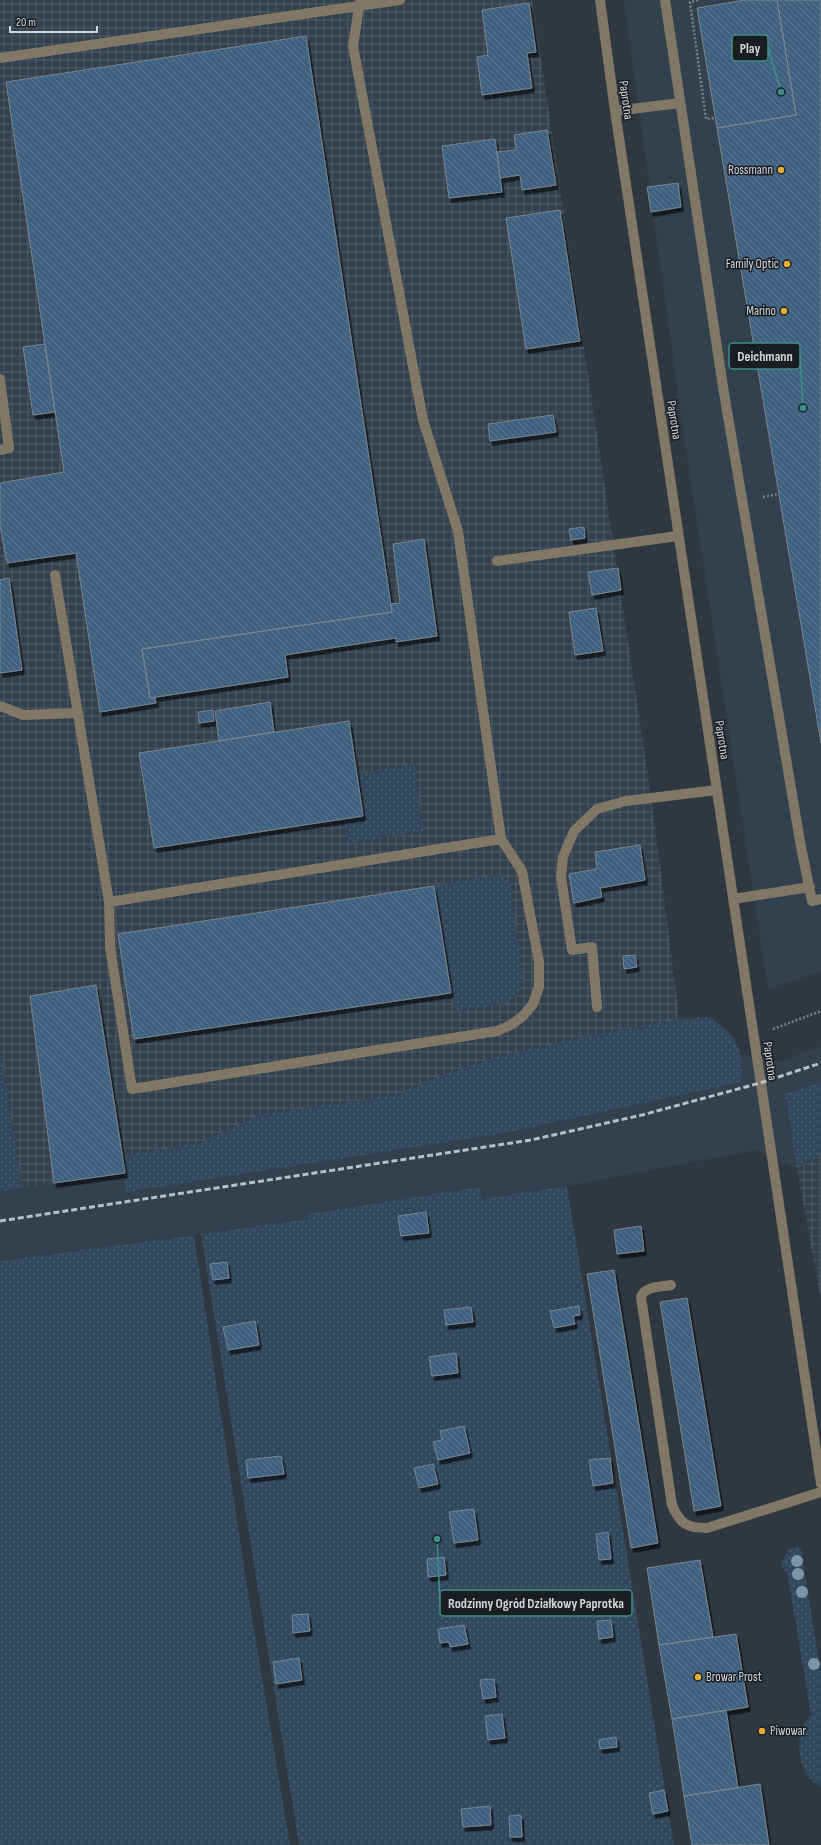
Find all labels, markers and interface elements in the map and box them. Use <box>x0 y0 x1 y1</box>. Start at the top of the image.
scale bar <box>10 8 97 34</box>
text: 20 m <box>16 15 36 30</box>
callout: Play <box>732 35 768 61</box>
text: Play <box>740 40 760 57</box>
street label: Paprotna <box>615 79 637 121</box>
place label: Rossmann <box>728 162 773 178</box>
marker: Rossmann <box>776 165 786 175</box>
place label: Family Optic <box>726 256 779 272</box>
marker: Family Optic <box>782 259 792 269</box>
place label: Marino <box>746 303 776 319</box>
marker: Marino <box>779 306 789 316</box>
callout: Deichmann <box>729 343 800 369</box>
text: Deichmann <box>737 348 793 365</box>
street label: Paprotna <box>663 399 685 441</box>
street label: Paprotna <box>711 719 733 761</box>
street label: Paprotna <box>759 1040 781 1082</box>
callout: Rodzinny Ogród Działkowy Paprotka <box>440 1590 632 1616</box>
text: Rodzinny Ogród Działkowy Paprotka <box>448 1595 624 1612</box>
place label: Browar Prost <box>706 1669 762 1685</box>
marker: Browar Prost <box>693 1672 703 1682</box>
place label: Piwowar <box>770 1723 807 1739</box>
marker: Piwowar <box>757 1726 767 1736</box>

